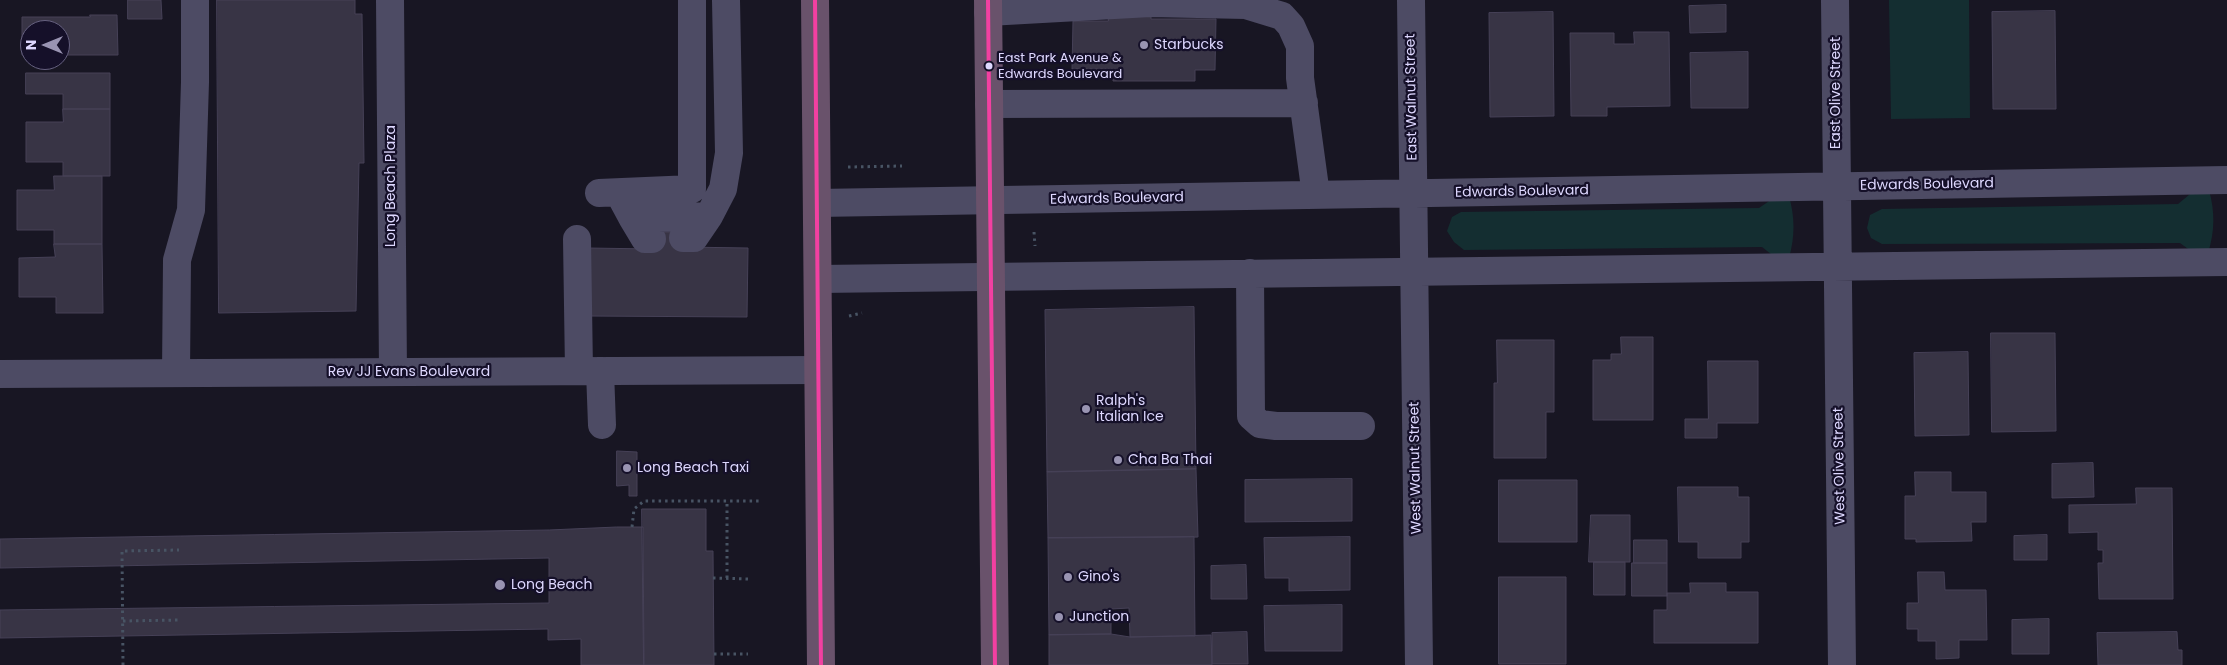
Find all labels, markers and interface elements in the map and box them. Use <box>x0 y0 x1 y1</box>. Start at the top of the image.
north arrow <box>20 20 70 70</box>
street label: East Walnut Street <box>1402 33 1422 161</box>
place label: Starbucks <box>1154 37 1223 53</box>
street label: East Olive Street <box>1828 37 1844 149</box>
marker: Starbucks <box>1138 39 1150 51</box>
text: N <box>21 40 41 50</box>
place label: East Park Avenue & Edwards Boulevard <box>998 51 1122 82</box>
marker: East Park Avenue & Edwards Boulevard <box>984 61 994 71</box>
street label: Long Beach Plaza <box>383 125 399 247</box>
street label: Edwards Boulevard <box>1860 175 1994 195</box>
street label: Edwards Boulevard <box>1455 182 1589 202</box>
street label: Edwards Boulevard <box>1050 189 1184 209</box>
street label: Rev JJ Evans Boulevard <box>328 364 490 380</box>
place label: Ralph's Italian Ice <box>1096 393 1164 426</box>
street label: West Walnut Street <box>1406 401 1426 535</box>
marker: Ralph's Italian Ice <box>1080 403 1092 415</box>
street label: West Olive Street <box>1831 407 1849 525</box>
place label: Cha Ba Thai <box>1128 452 1212 468</box>
marker: Cha Ba Thai <box>1112 454 1124 466</box>
place label: Long Beach Taxi <box>637 460 749 476</box>
marker: Long Beach Taxi <box>621 462 633 474</box>
place label: Gino's <box>1078 569 1120 585</box>
marker: Gino's <box>1062 571 1074 583</box>
place label: Long Beach <box>511 577 592 593</box>
marker: Long Beach <box>493 578 507 592</box>
place label: Junction <box>1069 609 1129 625</box>
marker: Junction <box>1053 611 1065 623</box>

